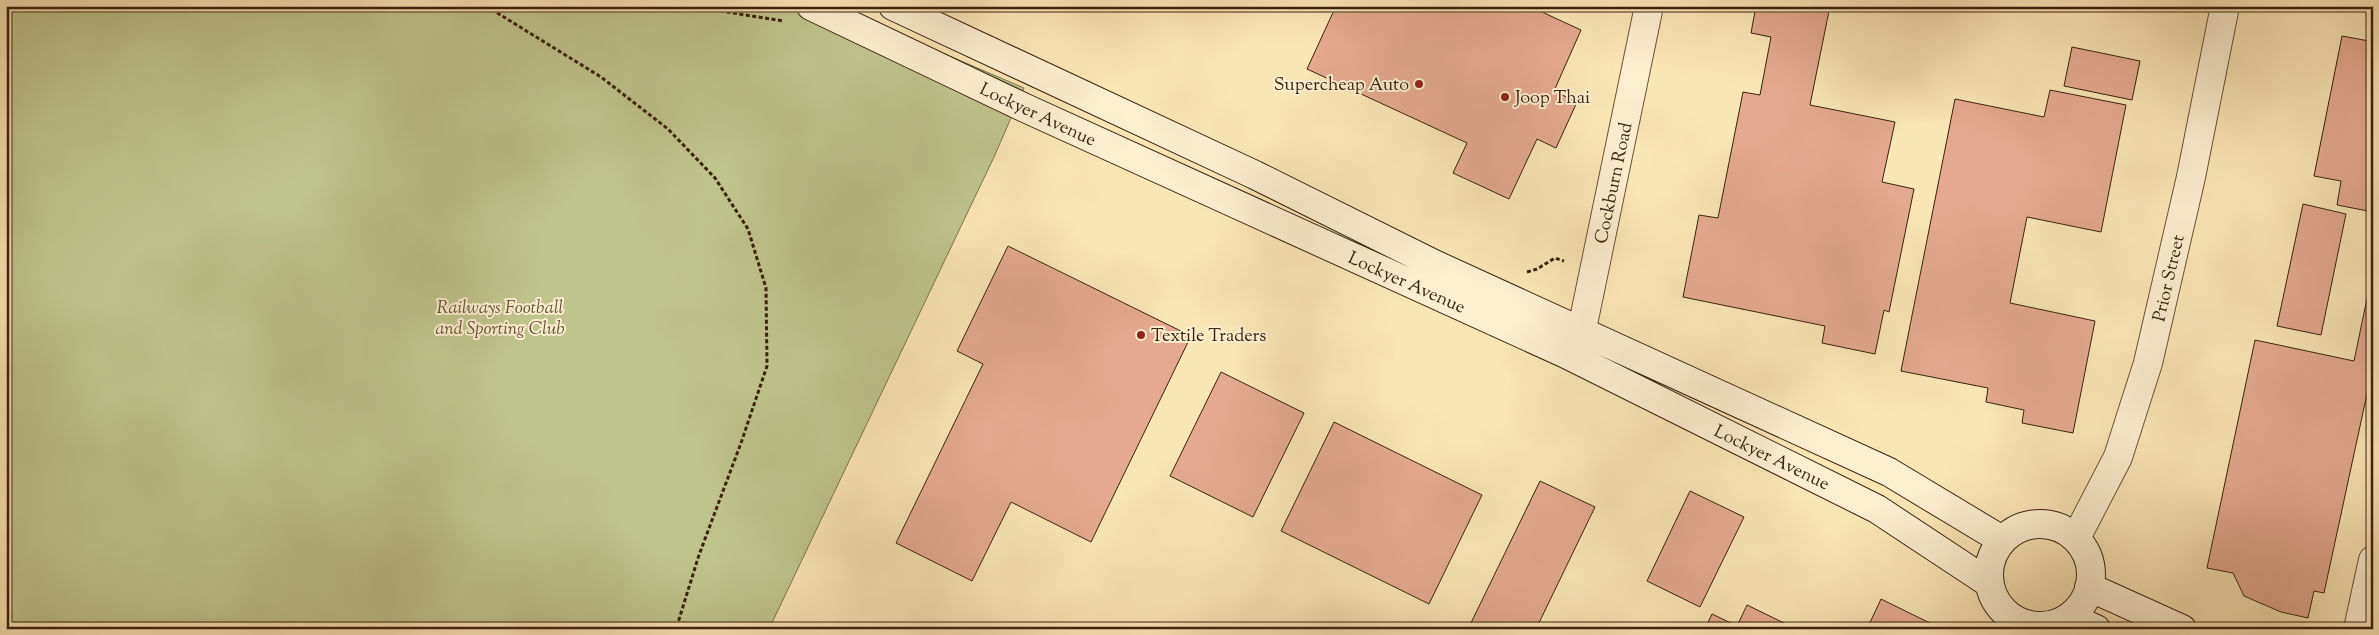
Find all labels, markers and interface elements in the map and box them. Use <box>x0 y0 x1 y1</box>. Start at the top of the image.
place label: Supercheap Auto <box>1274 73 1409 99</box>
street label: Lockyer Avenue <box>975 77 1100 154</box>
marker: Supercheap Auto <box>1413 78 1425 90</box>
place label: Joop Thai <box>1514 86 1590 112</box>
marker: Joop Thai <box>1499 91 1511 103</box>
street label: Cockburn Road <box>1589 120 1641 246</box>
street label: Prior Street <box>2147 232 2193 325</box>
street label: Lockyer Avenue <box>1343 246 1469 321</box>
park label: Railways Football and Sporting Club <box>435 296 565 343</box>
place label: Textile Traders <box>1151 324 1266 350</box>
marker: Textile Traders <box>1135 329 1147 341</box>
street label: Lockyer Avenue <box>1709 420 1833 498</box>

